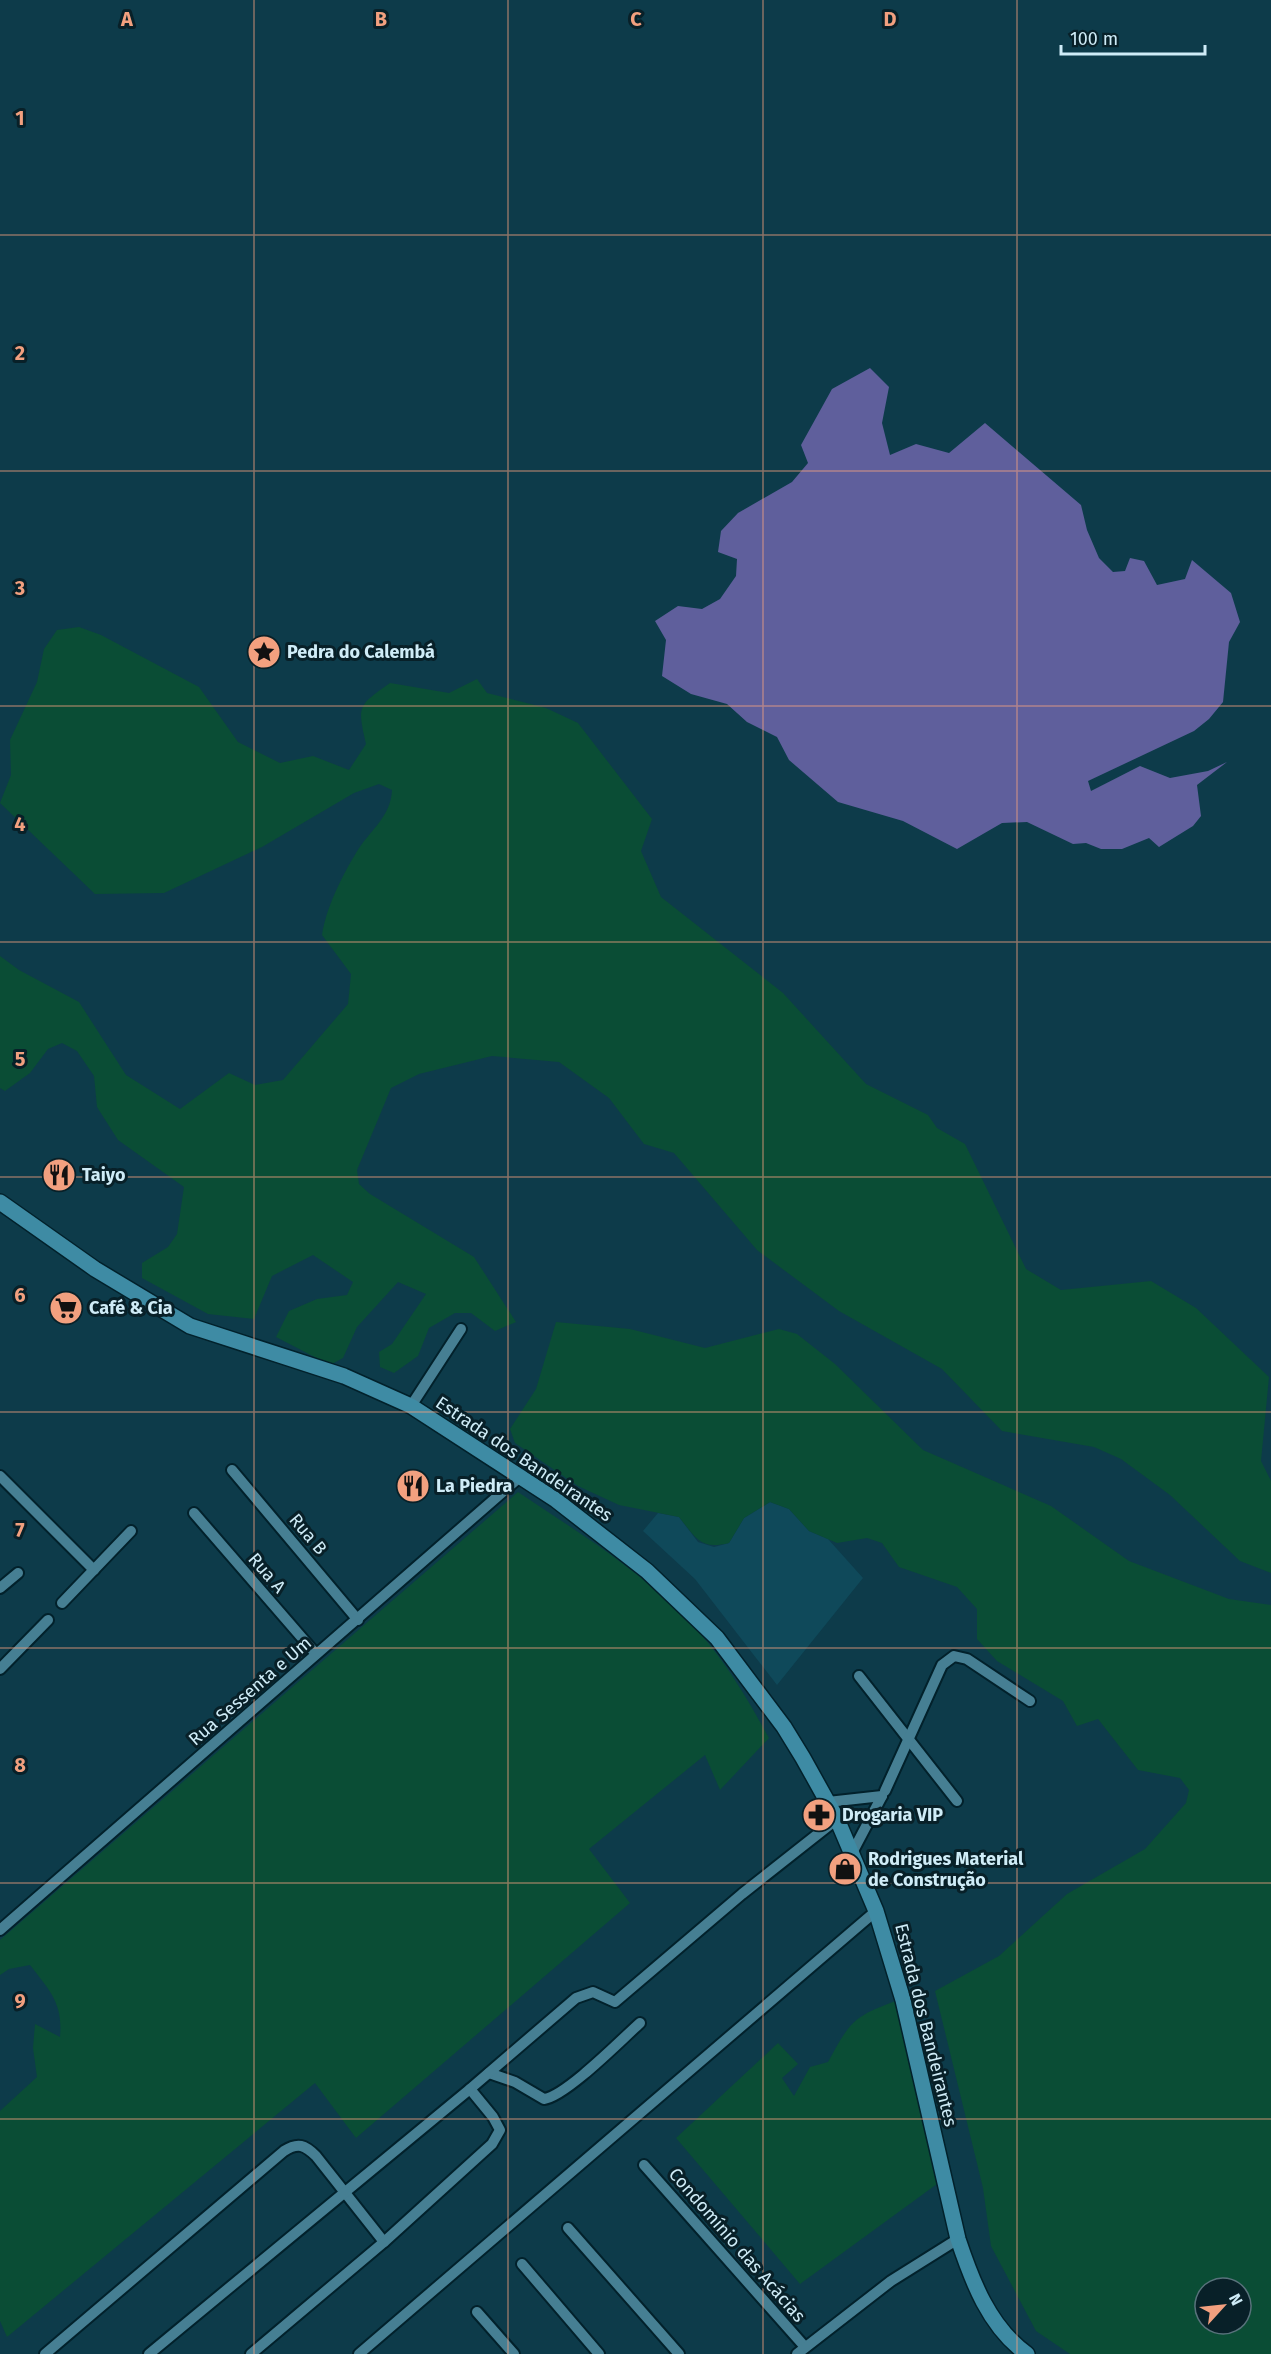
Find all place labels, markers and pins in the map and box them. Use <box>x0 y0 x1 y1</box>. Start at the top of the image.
place icon: Pedra do Calembá <box>246 634 282 670</box>
place label: Pedra do Calembá <box>287 641 435 663</box>
restaurant icon: Taiyo <box>41 1157 77 1193</box>
place label: Taiyo <box>82 1164 125 1186</box>
supermarket icon: Café & Cia <box>48 1290 84 1326</box>
place label: Café & Cia <box>89 1297 173 1319</box>
restaurant icon: La Piedra <box>395 1468 431 1504</box>
place label: La Piedra <box>436 1475 512 1497</box>
pharmacy icon: Drogaria VIP <box>801 1797 837 1833</box>
place label: Drogaria VIP <box>842 1804 943 1826</box>
place label: Rodrigues Material de Construção <box>868 1848 1024 1891</box>
shop icon: Rodrigues Material de Construção <box>827 1851 863 1887</box>

